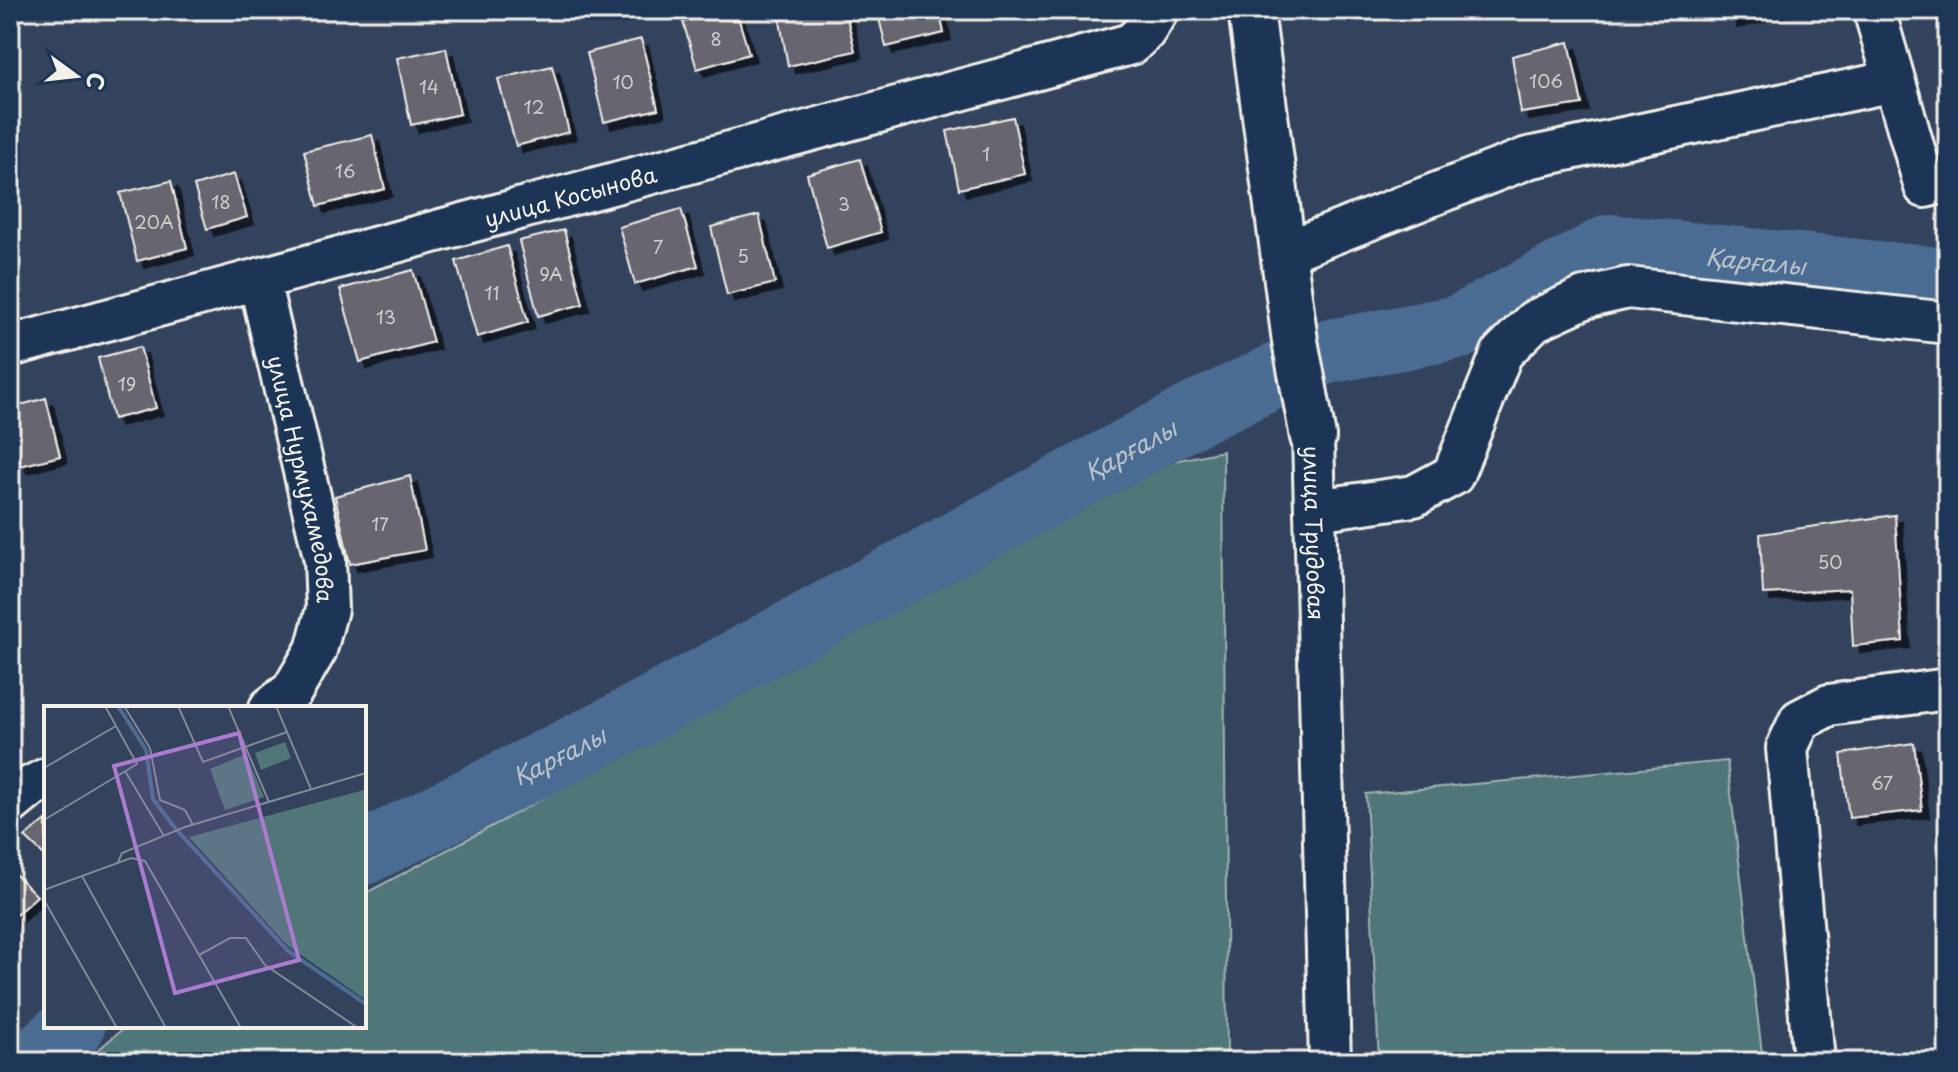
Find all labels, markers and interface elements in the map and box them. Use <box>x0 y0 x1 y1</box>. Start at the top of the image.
house number: 8 <box>710 25 722 52</box>
north arrow <box>36 36 116 116</box>
house number: 106 <box>1529 67 1563 94</box>
house number: 10 <box>612 68 634 95</box>
text: С <box>79 69 115 94</box>
house number: 14 <box>419 73 439 100</box>
house number: 12 <box>524 93 544 120</box>
house number: 1 <box>982 140 990 167</box>
street label: улица Косынова <box>480 156 660 234</box>
house number: 16 <box>335 157 355 184</box>
house number: 18 <box>211 188 231 215</box>
house number: 3 <box>838 190 850 217</box>
house number: 20А <box>134 208 174 235</box>
house number: 7 <box>653 233 663 260</box>
water label: Қарғалы <box>1704 238 1810 284</box>
house number: 5 <box>737 242 749 269</box>
house number: 9А <box>539 260 563 287</box>
house number: 11 <box>484 279 500 306</box>
house number: 13 <box>376 303 396 330</box>
street label: улица Нурмухамедова <box>261 352 343 604</box>
house number: 19 <box>118 370 136 397</box>
water label: Қарғалы <box>1077 409 1185 489</box>
street label: улица Трудовая <box>1297 445 1334 621</box>
house number: 17 <box>371 510 389 537</box>
house number: 50 <box>1818 548 1842 575</box>
inset map <box>44 706 366 1028</box>
water label: Қарғалы <box>506 716 614 794</box>
house number: 67 <box>1871 769 1893 796</box>

